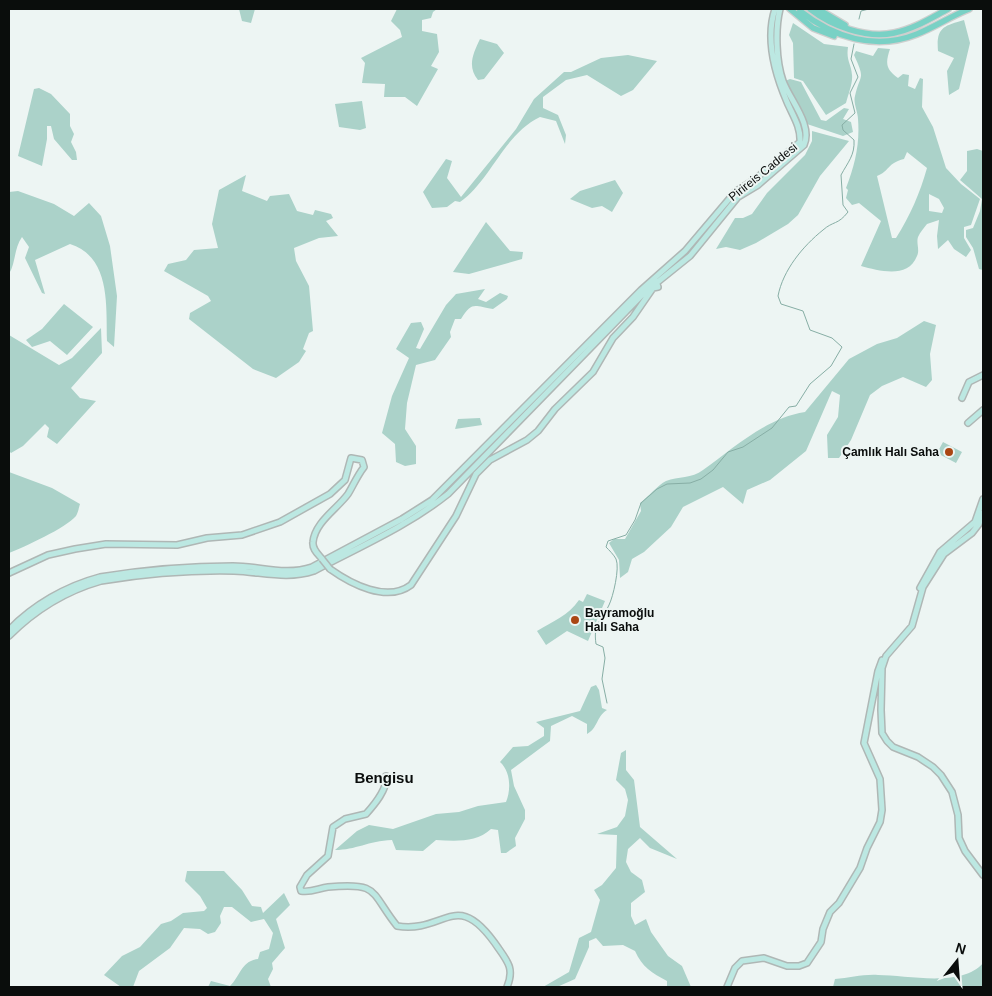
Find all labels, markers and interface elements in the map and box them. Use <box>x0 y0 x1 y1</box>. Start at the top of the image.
street label: Pirireis Caddesi <box>726 140 800 204</box>
place label: Çamlık Halı Saha <box>842 445 939 459</box>
marker: Çamlık Halı Saha <box>943 446 955 458</box>
place label: Bayramoğlu Halı Saha <box>585 606 654 634</box>
marker: Bayramoğlu Halı Saha <box>569 614 581 626</box>
district label: Bengisu <box>354 769 414 786</box>
north arrow <box>932 936 982 986</box>
text: N <box>954 939 968 958</box>

